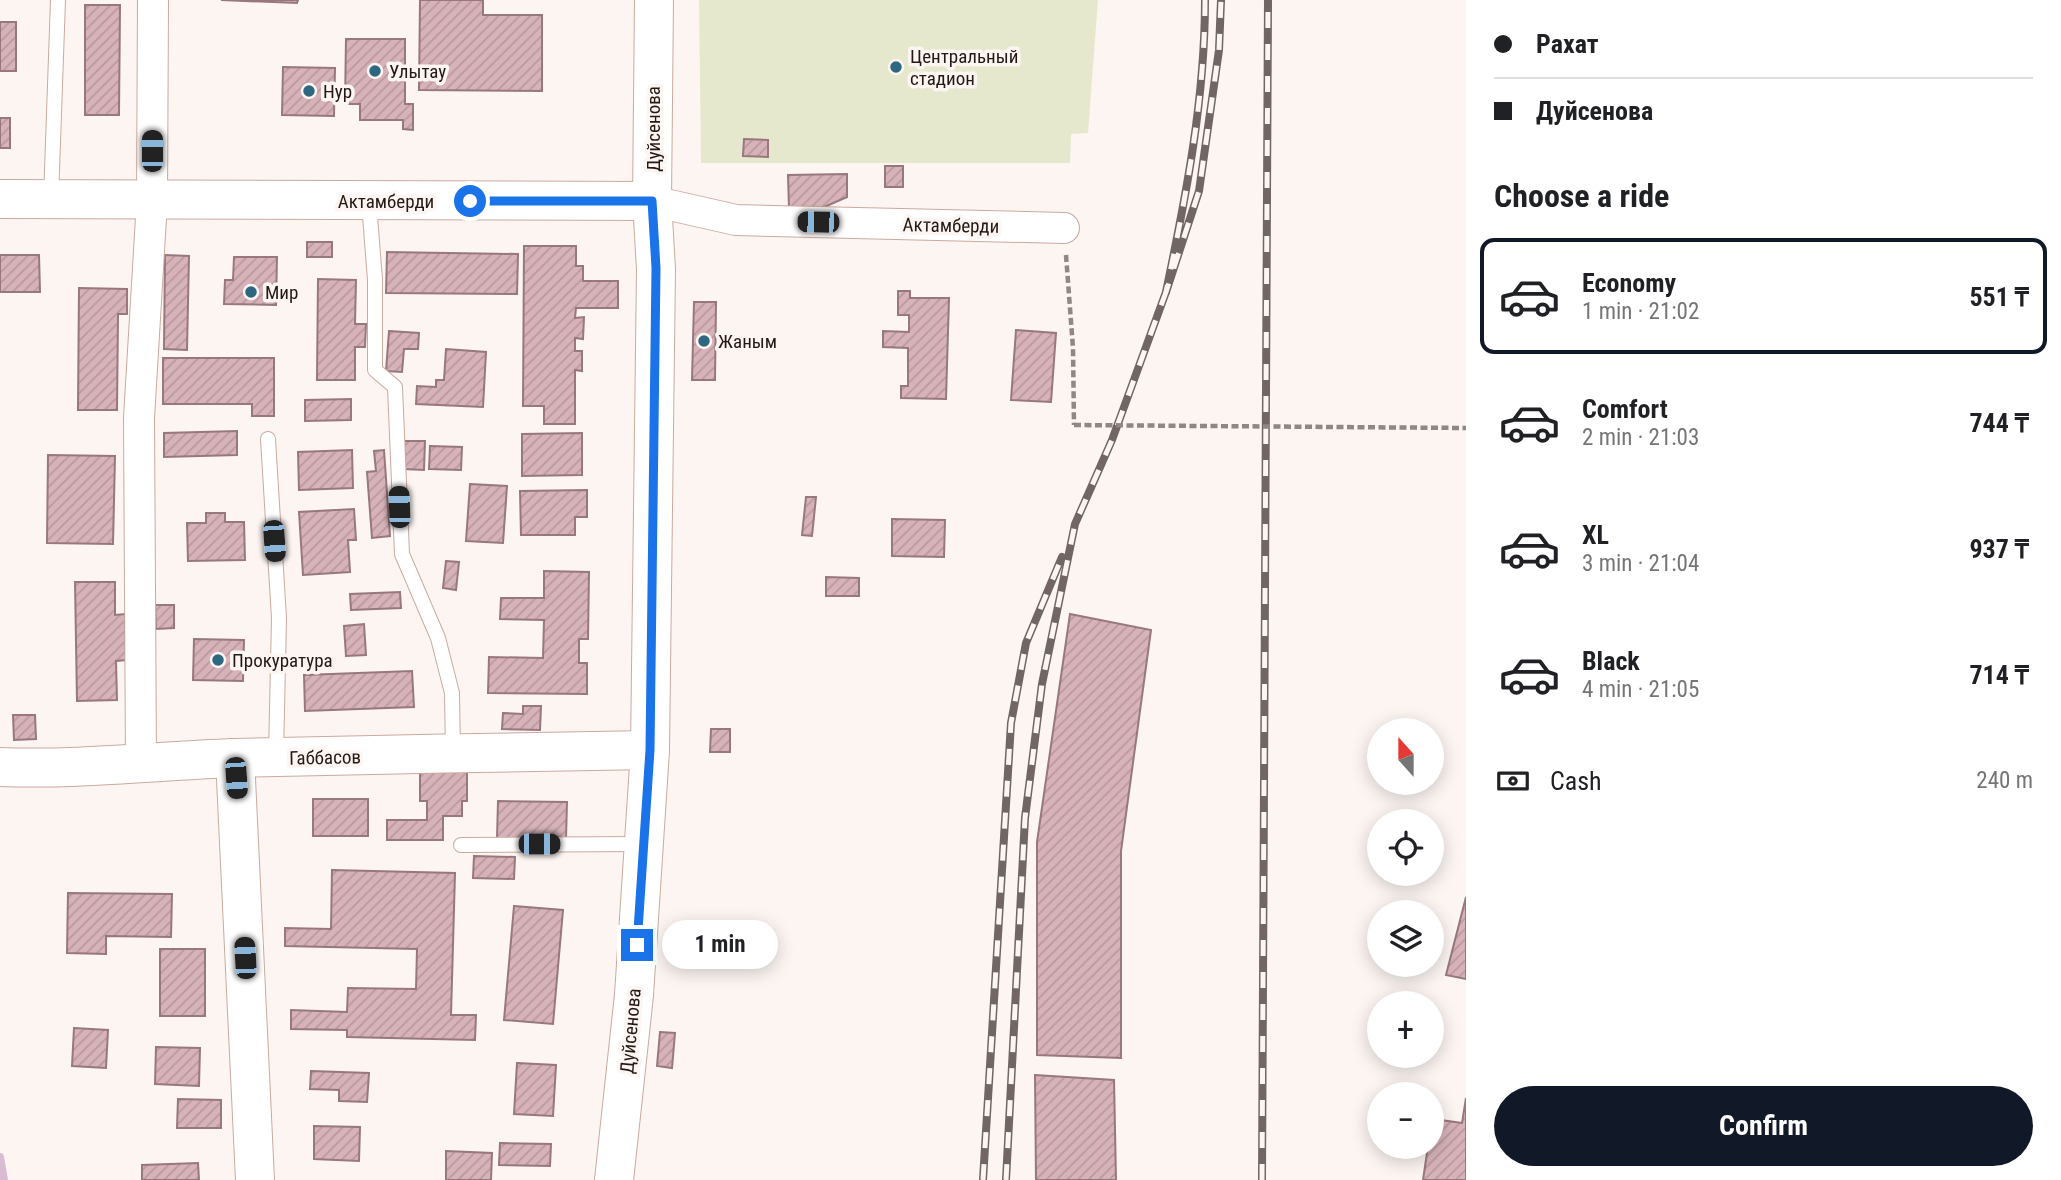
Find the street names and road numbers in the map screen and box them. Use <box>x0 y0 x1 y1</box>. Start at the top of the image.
street label: Дуйсенова <box>642 86 665 172</box>
street label: Актамберди <box>338 190 434 213</box>
street label: Актамберди <box>903 213 999 238</box>
street label: Габбасов <box>289 745 361 770</box>
street label: Дуйсенова <box>615 987 646 1075</box>

